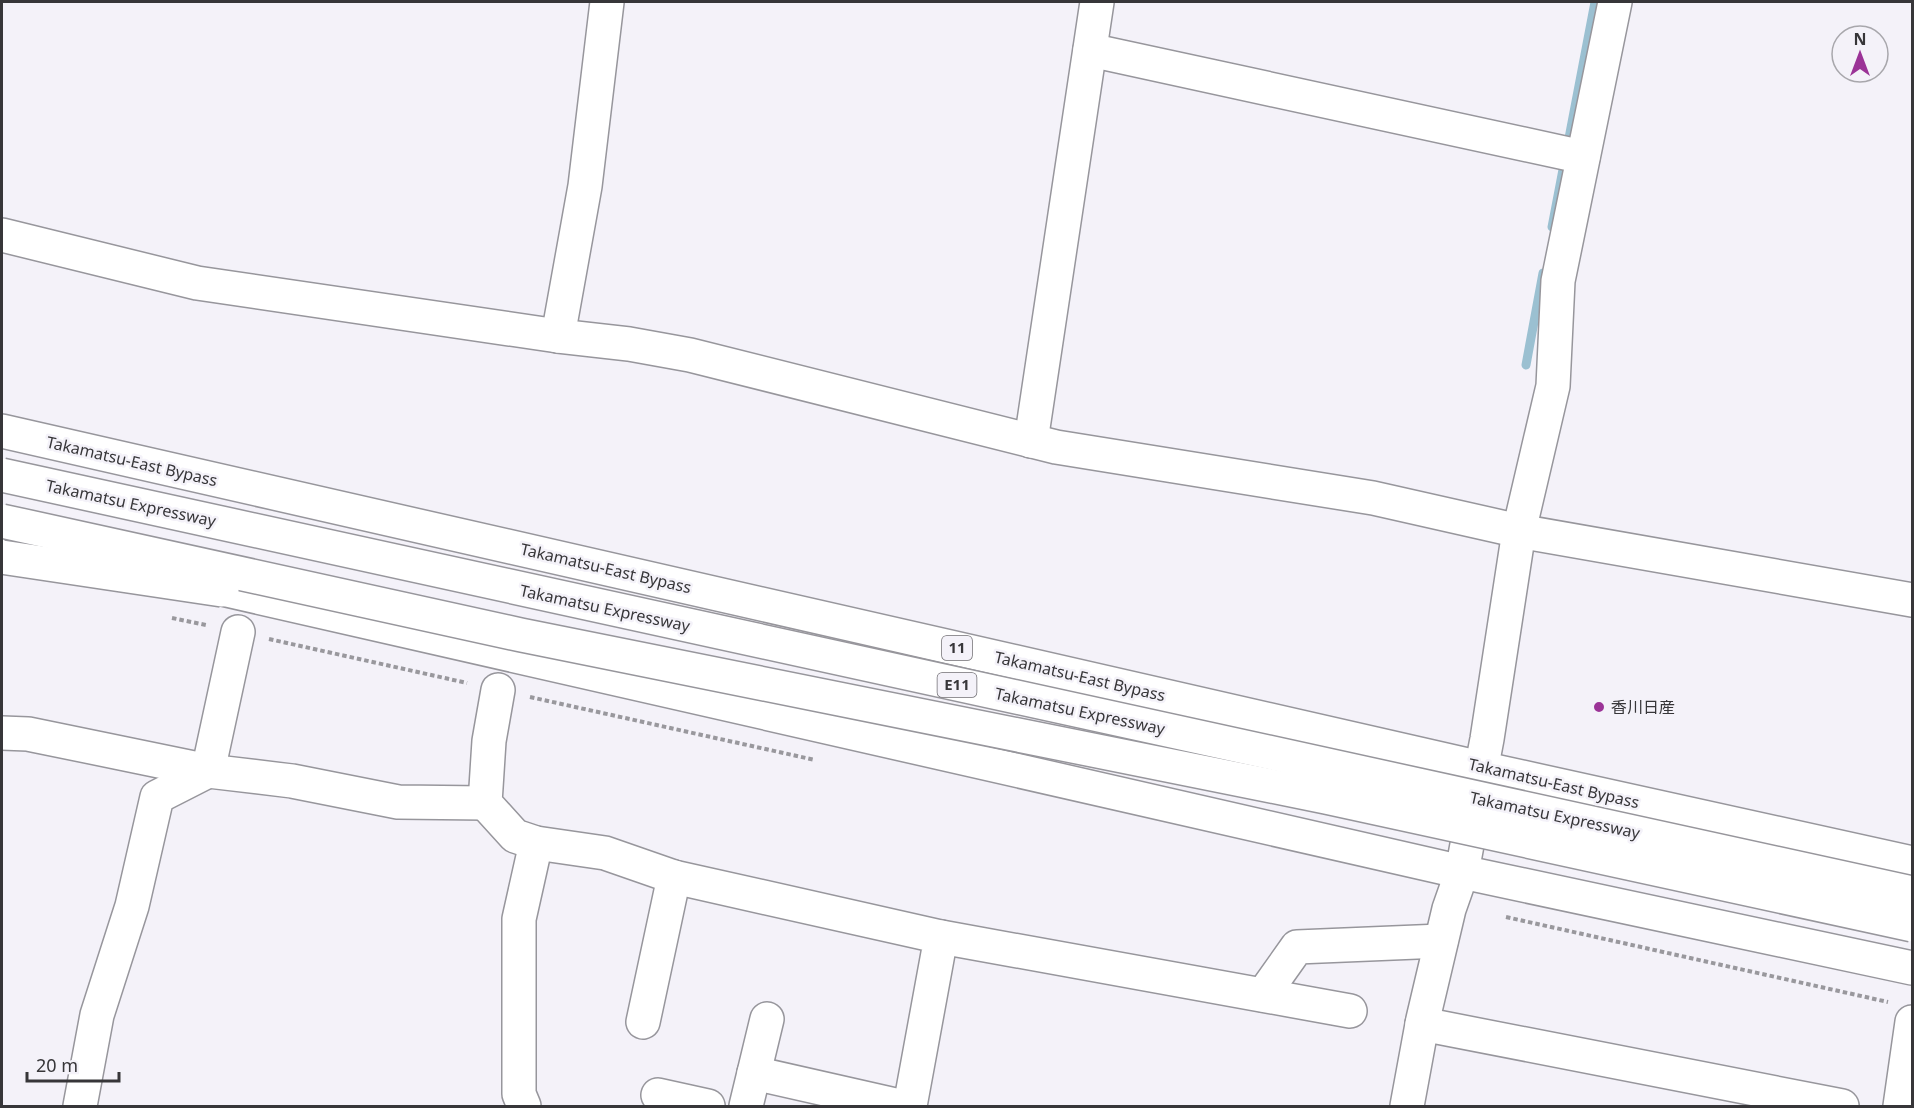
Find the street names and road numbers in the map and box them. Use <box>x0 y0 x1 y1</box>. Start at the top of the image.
street label: Takamatsu-East Bypass <box>44 431 220 491</box>
street label: Takamatsu Expressway <box>44 474 219 532</box>
street label: Takamatsu-East Bypass <box>518 538 694 598</box>
street label: Takamatsu Expressway <box>518 579 693 637</box>
road number: 11 <box>942 636 972 660</box>
street label: Takamatsu-East Bypass <box>992 646 1168 706</box>
road number: E11 <box>938 673 976 697</box>
street label: Takamatsu Expressway <box>993 682 1168 740</box>
street label: Takamatsu-East Bypass <box>1466 753 1642 813</box>
street label: Takamatsu Expressway <box>1468 786 1643 844</box>

